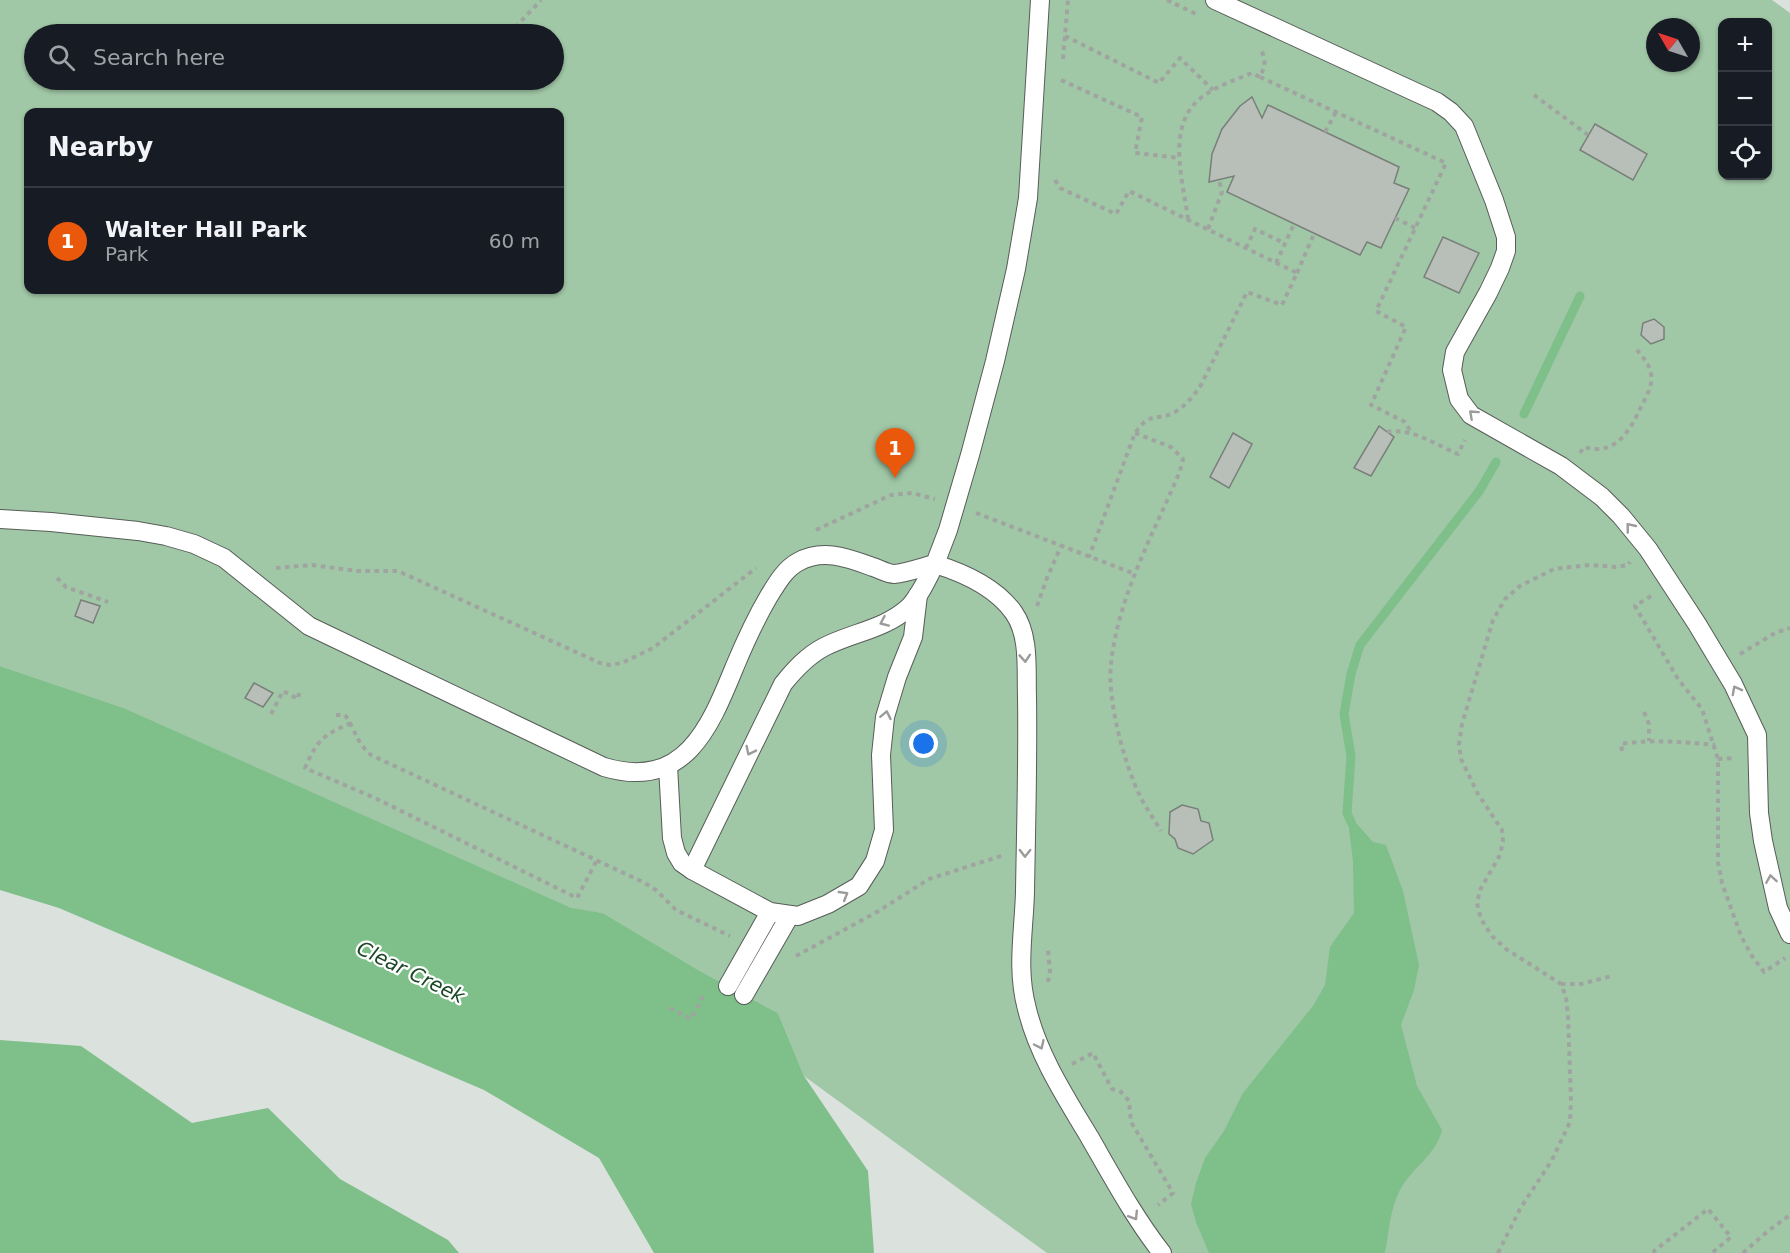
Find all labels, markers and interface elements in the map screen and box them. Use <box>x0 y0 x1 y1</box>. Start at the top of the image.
north arrow <box>1646 18 1700 72</box>
map controls <box>1718 18 1772 180</box>
button: + <box>1718 18 1772 72</box>
search box <box>24 24 564 90</box>
icon: search <box>45 41 78 74</box>
text: Search here <box>93 45 225 70</box>
button: − <box>1718 72 1772 126</box>
button: locate <box>1718 126 1772 180</box>
text: Nearby <box>48 132 153 162</box>
text: Walter Hall Park <box>105 217 307 242</box>
text: 1 <box>61 229 74 253</box>
text: 60 m <box>489 229 540 253</box>
text: Park <box>105 242 148 266</box>
one-way arrow <box>1469 410 1480 421</box>
pin: 1 <box>876 428 914 478</box>
one-way arrow <box>1626 523 1637 534</box>
one-way arrow <box>879 615 890 627</box>
one-way arrow <box>1019 654 1032 663</box>
one-way arrow <box>1732 686 1743 696</box>
one-way arrow <box>879 710 892 720</box>
your location <box>909 729 938 758</box>
one-way arrow <box>745 744 757 755</box>
one-way arrow <box>1019 849 1032 858</box>
one-way arrow <box>1765 874 1778 884</box>
one-way arrow <box>838 890 848 902</box>
water label: Clear Creek <box>353 936 470 1009</box>
one-way arrow <box>1033 1038 1045 1049</box>
one-way arrow <box>1127 1210 1139 1220</box>

